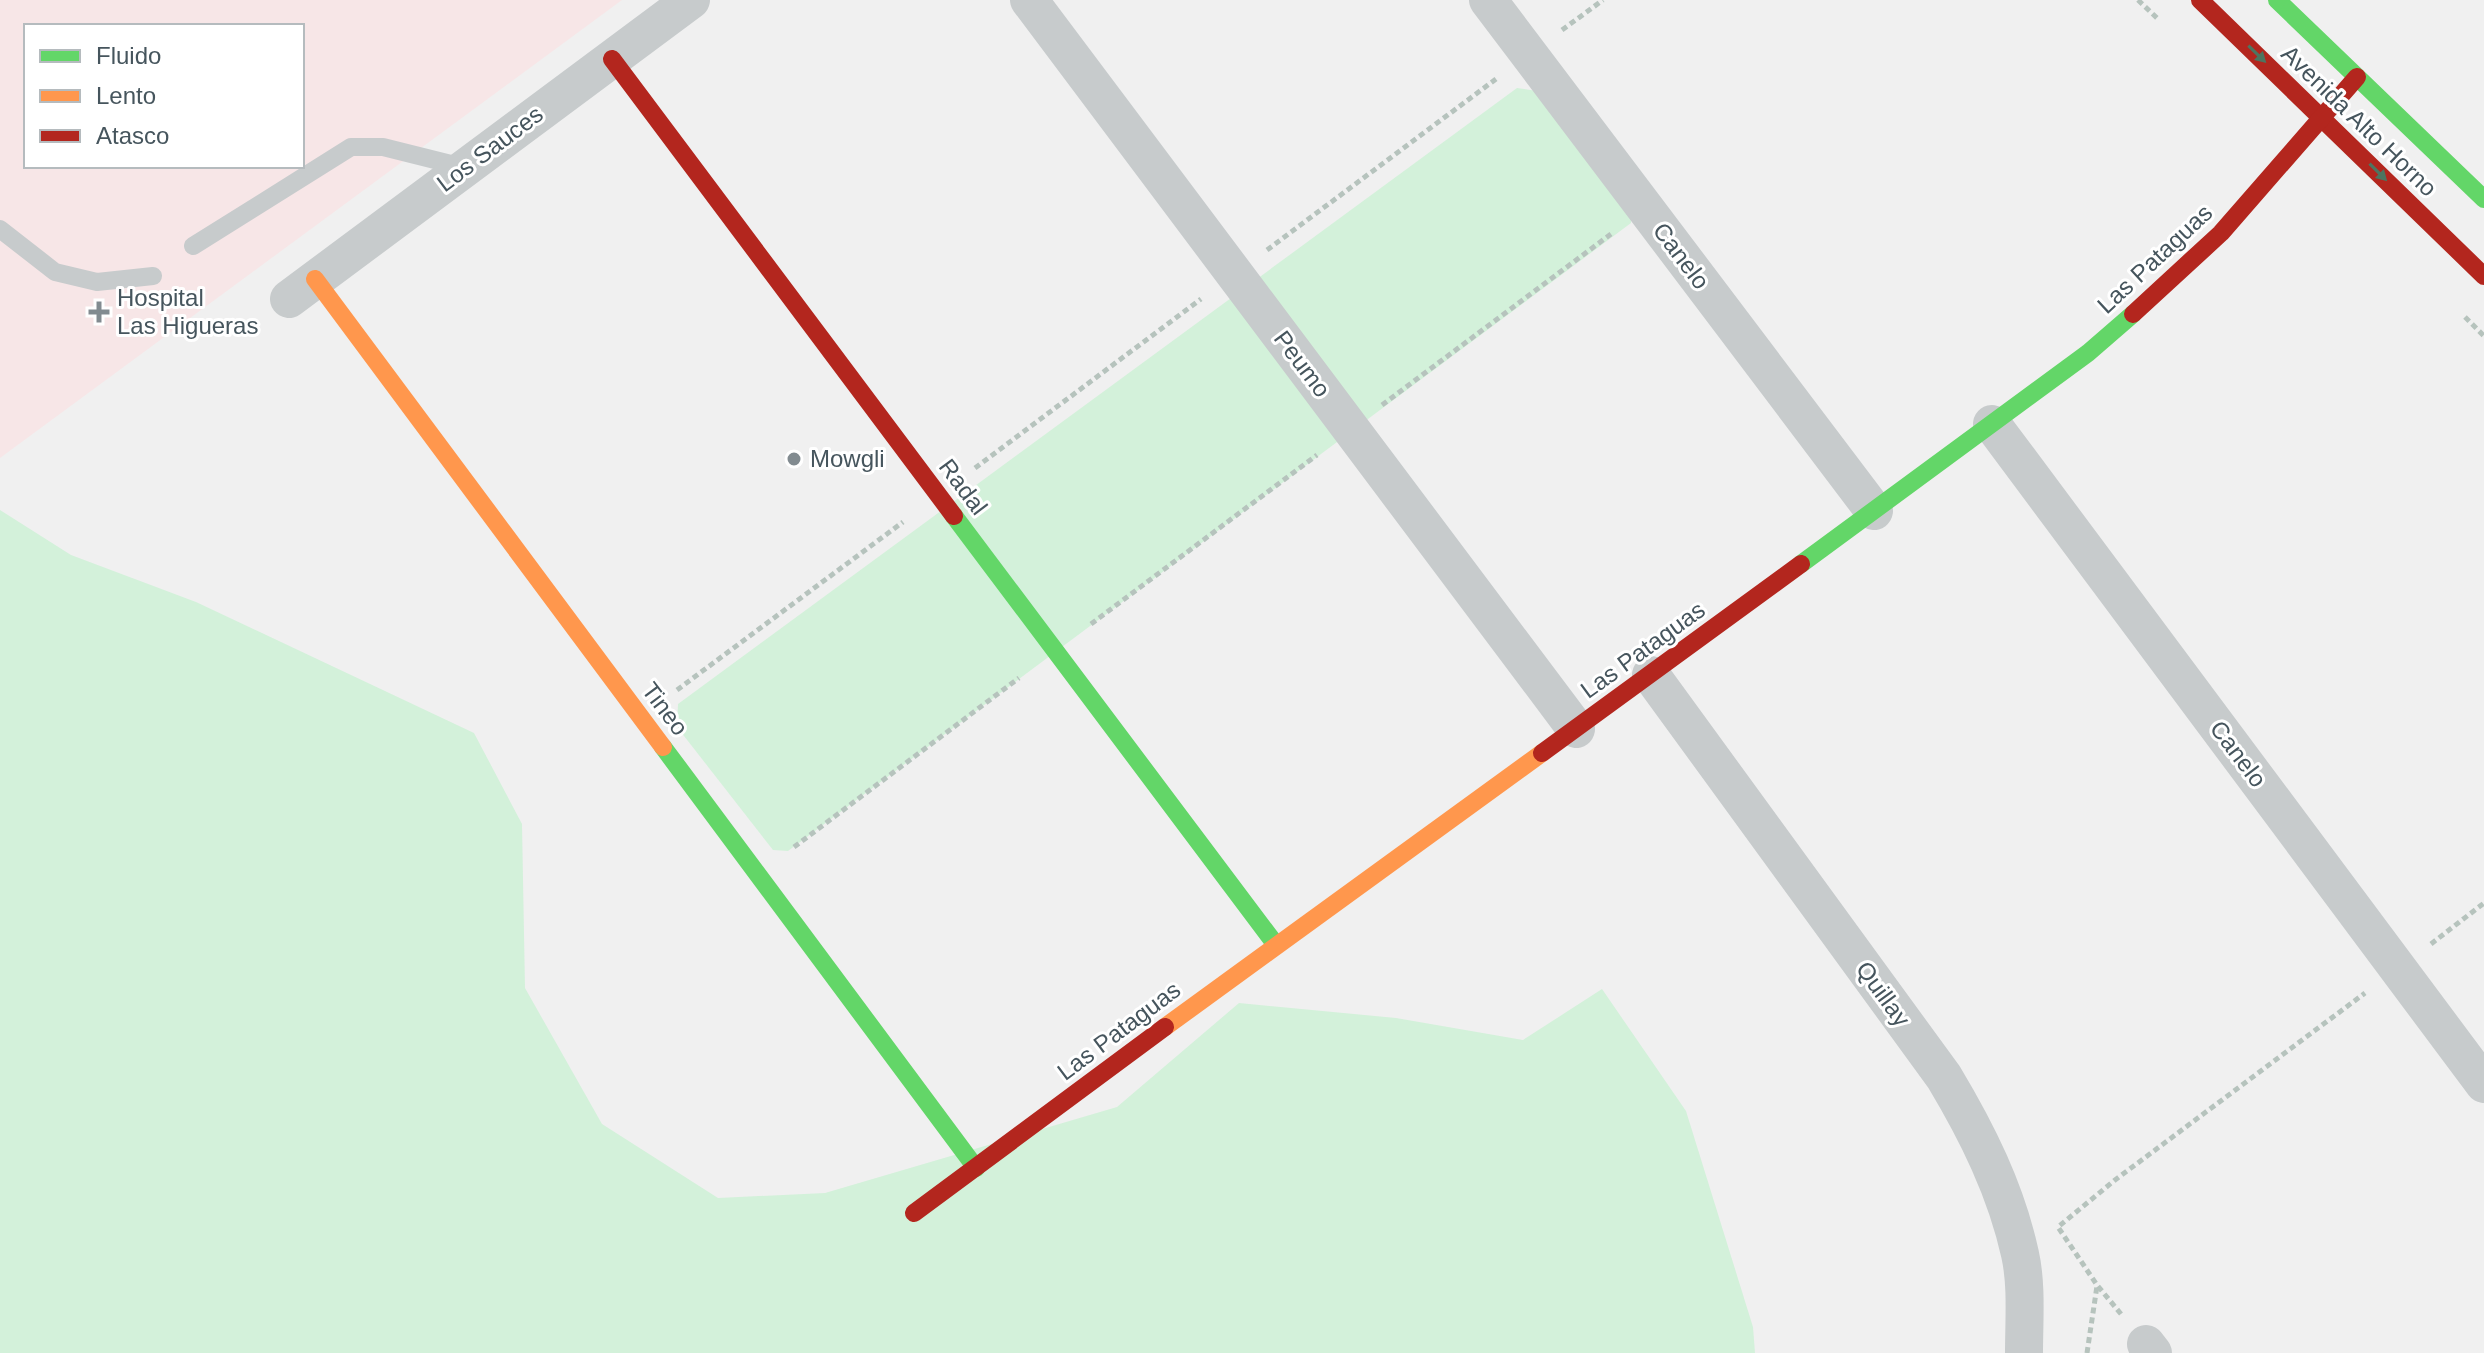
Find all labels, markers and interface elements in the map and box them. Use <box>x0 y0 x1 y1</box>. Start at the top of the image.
legend <box>24 24 304 168</box>
street label: Avenida Alto Horno <box>2276 40 2442 202</box>
text: Fluido <box>96 42 161 69</box>
one-way arrow <box>2247 44 2266 63</box>
text: Lento <box>96 82 156 109</box>
street label: Los Sauces <box>431 100 548 197</box>
text: Atasco <box>96 122 169 149</box>
one-way arrow <box>2368 163 2387 181</box>
street label: Las Pataguas <box>2092 199 2218 319</box>
street label: Canelo <box>1648 217 1715 294</box>
place label: Hospital Las Higueras <box>117 284 258 339</box>
marker: Hospital Las Higueras <box>88 301 110 323</box>
street label: Peumo <box>1269 325 1336 402</box>
place label: Mowgli <box>810 445 885 472</box>
marker: Mowgli <box>785 450 803 468</box>
street label: Radal <box>934 454 993 520</box>
street label: Las Pataguas <box>1575 596 1710 704</box>
street label: Tineo <box>637 677 694 740</box>
street label: Canelo <box>2205 715 2272 792</box>
street label: Quillay <box>1851 956 1916 1031</box>
street label: Las Pataguas <box>1052 976 1185 1086</box>

